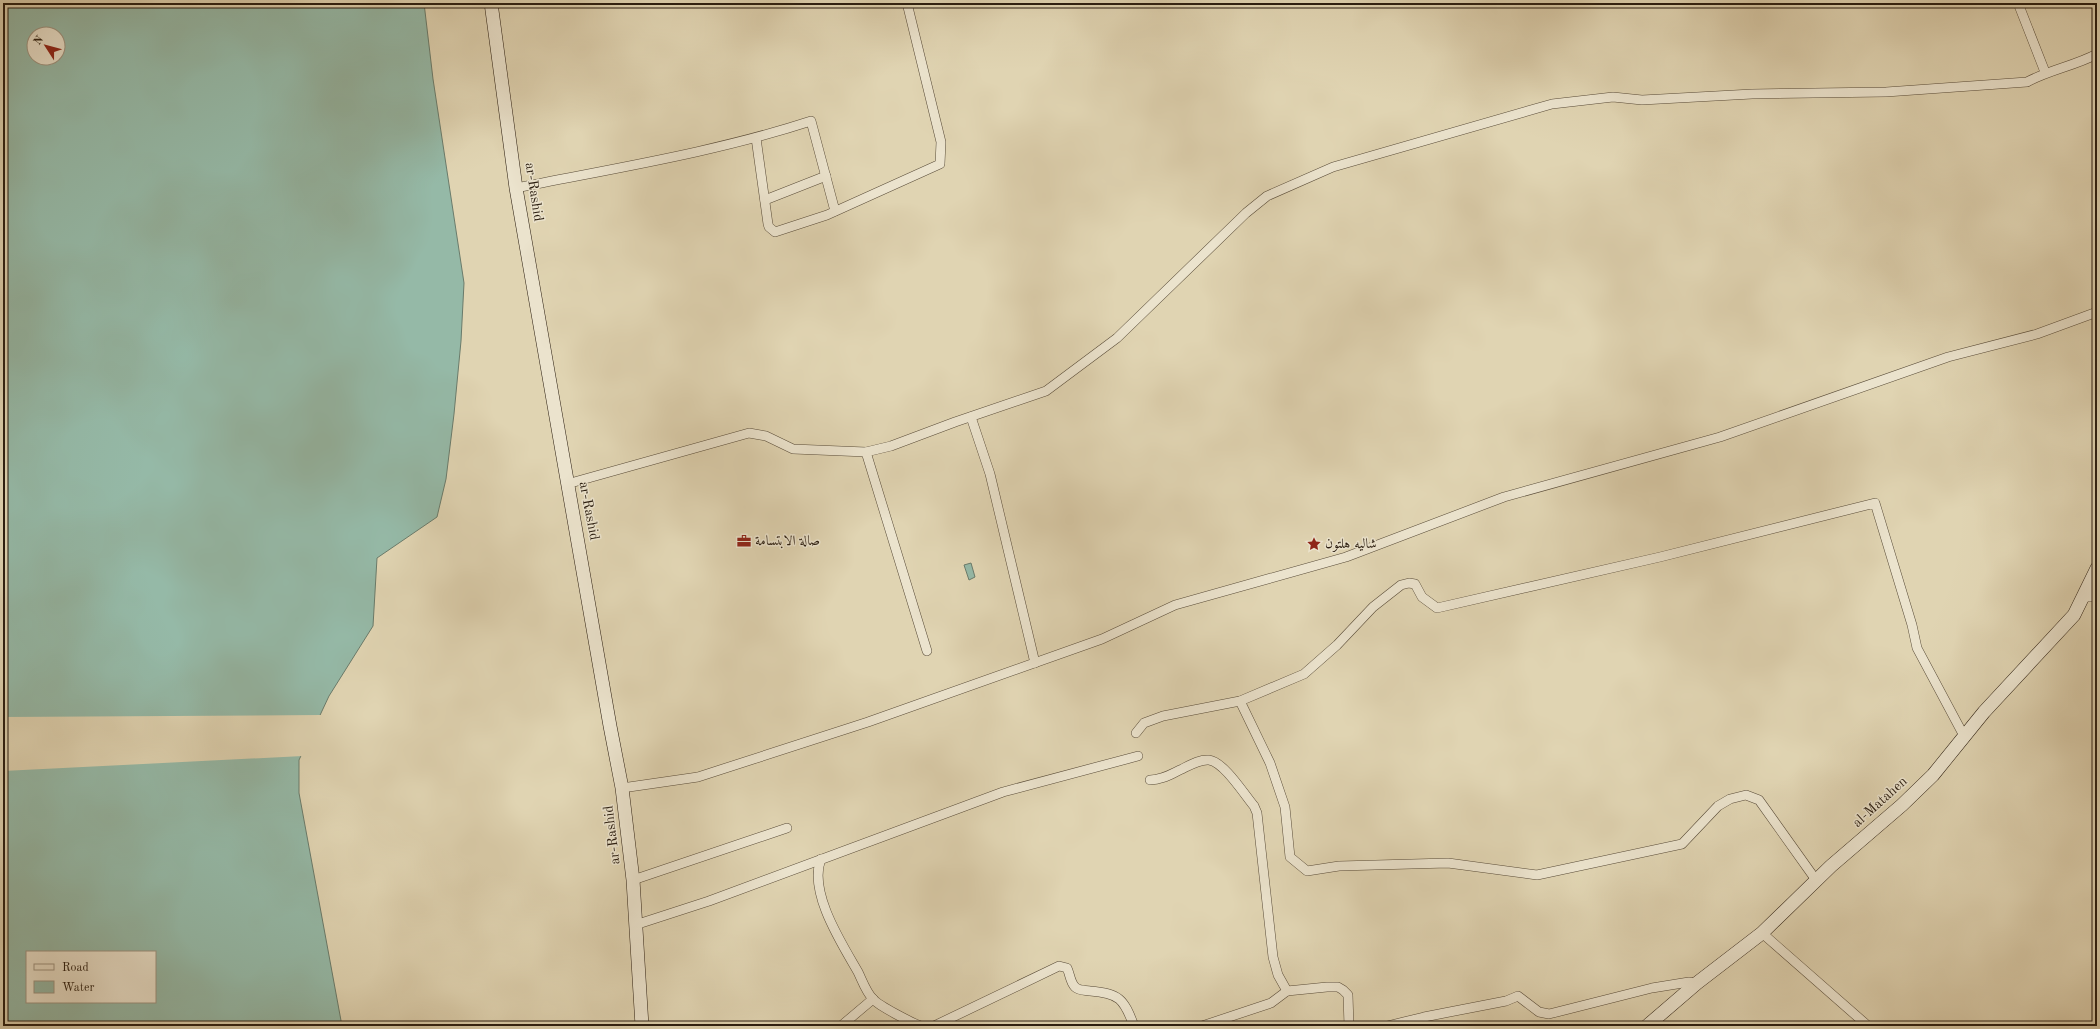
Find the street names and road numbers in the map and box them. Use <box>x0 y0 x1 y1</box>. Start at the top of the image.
street label: ar-Rashid <box>522 161 546 223</box>
street label: ar-Rashid <box>576 480 602 542</box>
street label: al-Matahen <box>1850 774 1910 830</box>
street label: ar-Rashid <box>601 805 623 865</box>

